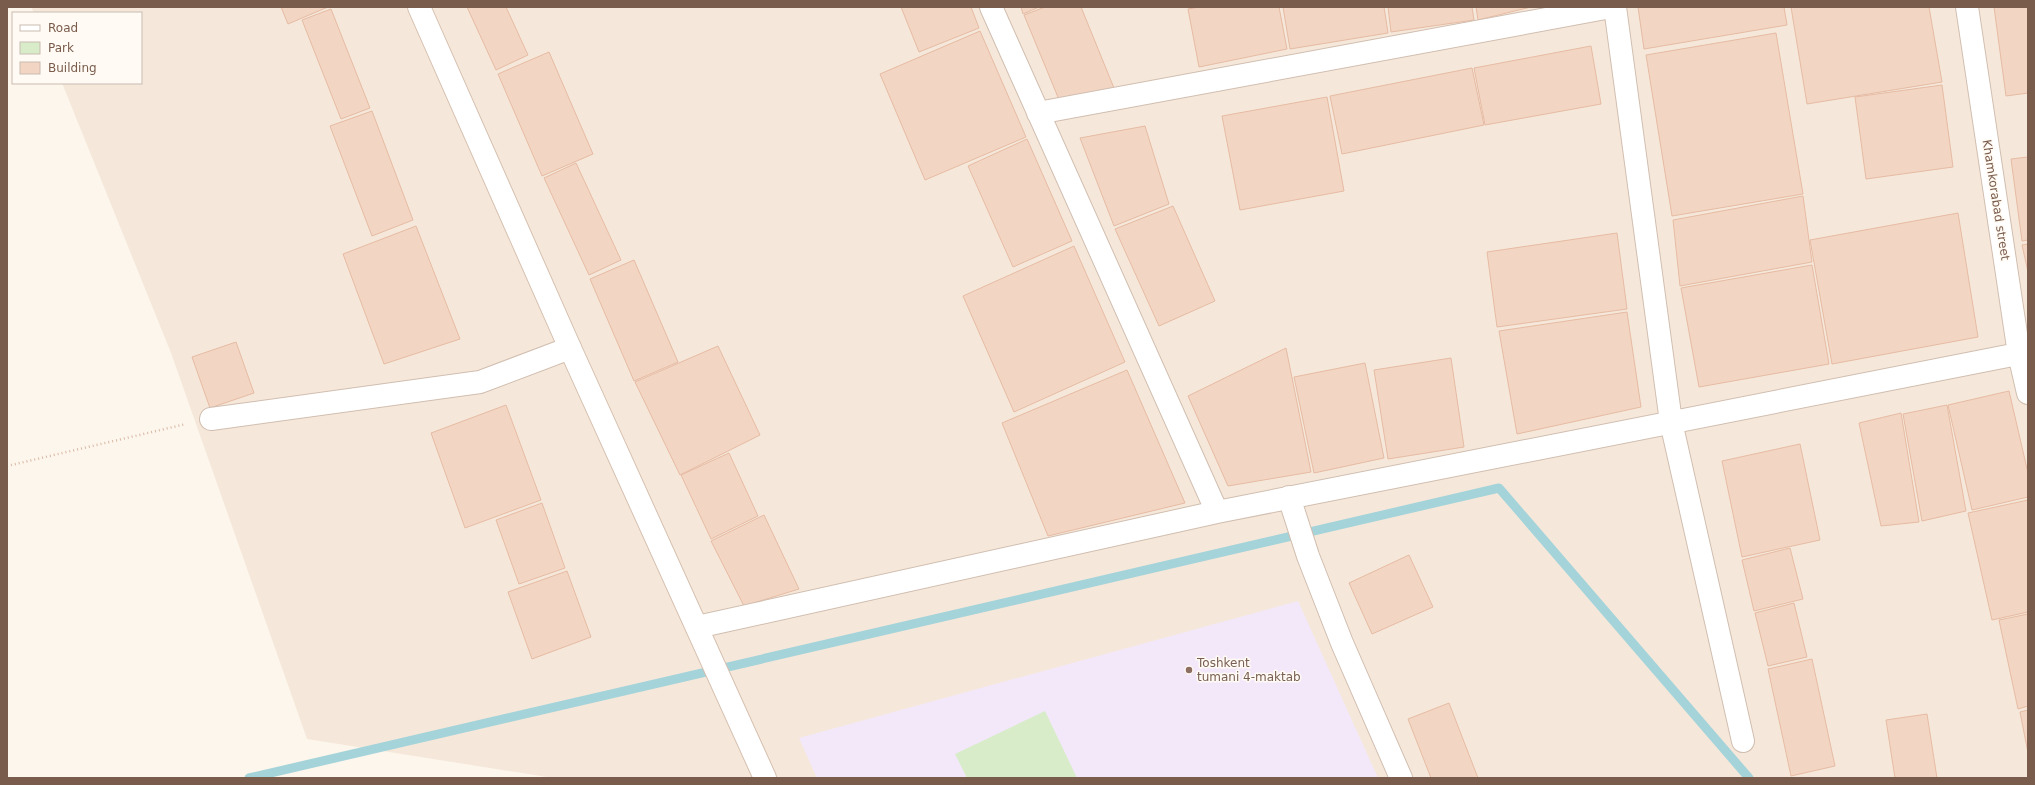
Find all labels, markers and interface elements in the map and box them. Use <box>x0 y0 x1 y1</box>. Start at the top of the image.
legend <box>12 12 142 84</box>
text: Road <box>48 21 78 35</box>
text: Park <box>48 41 74 55</box>
text: Building <box>48 61 97 75</box>
street label: Khamkorabad street <box>1980 139 2013 262</box>
place label: Toshkent tumani 4-maktab <box>1196 656 1301 684</box>
marker: Toshkent tumani 4-maktab <box>1184 665 1194 675</box>

